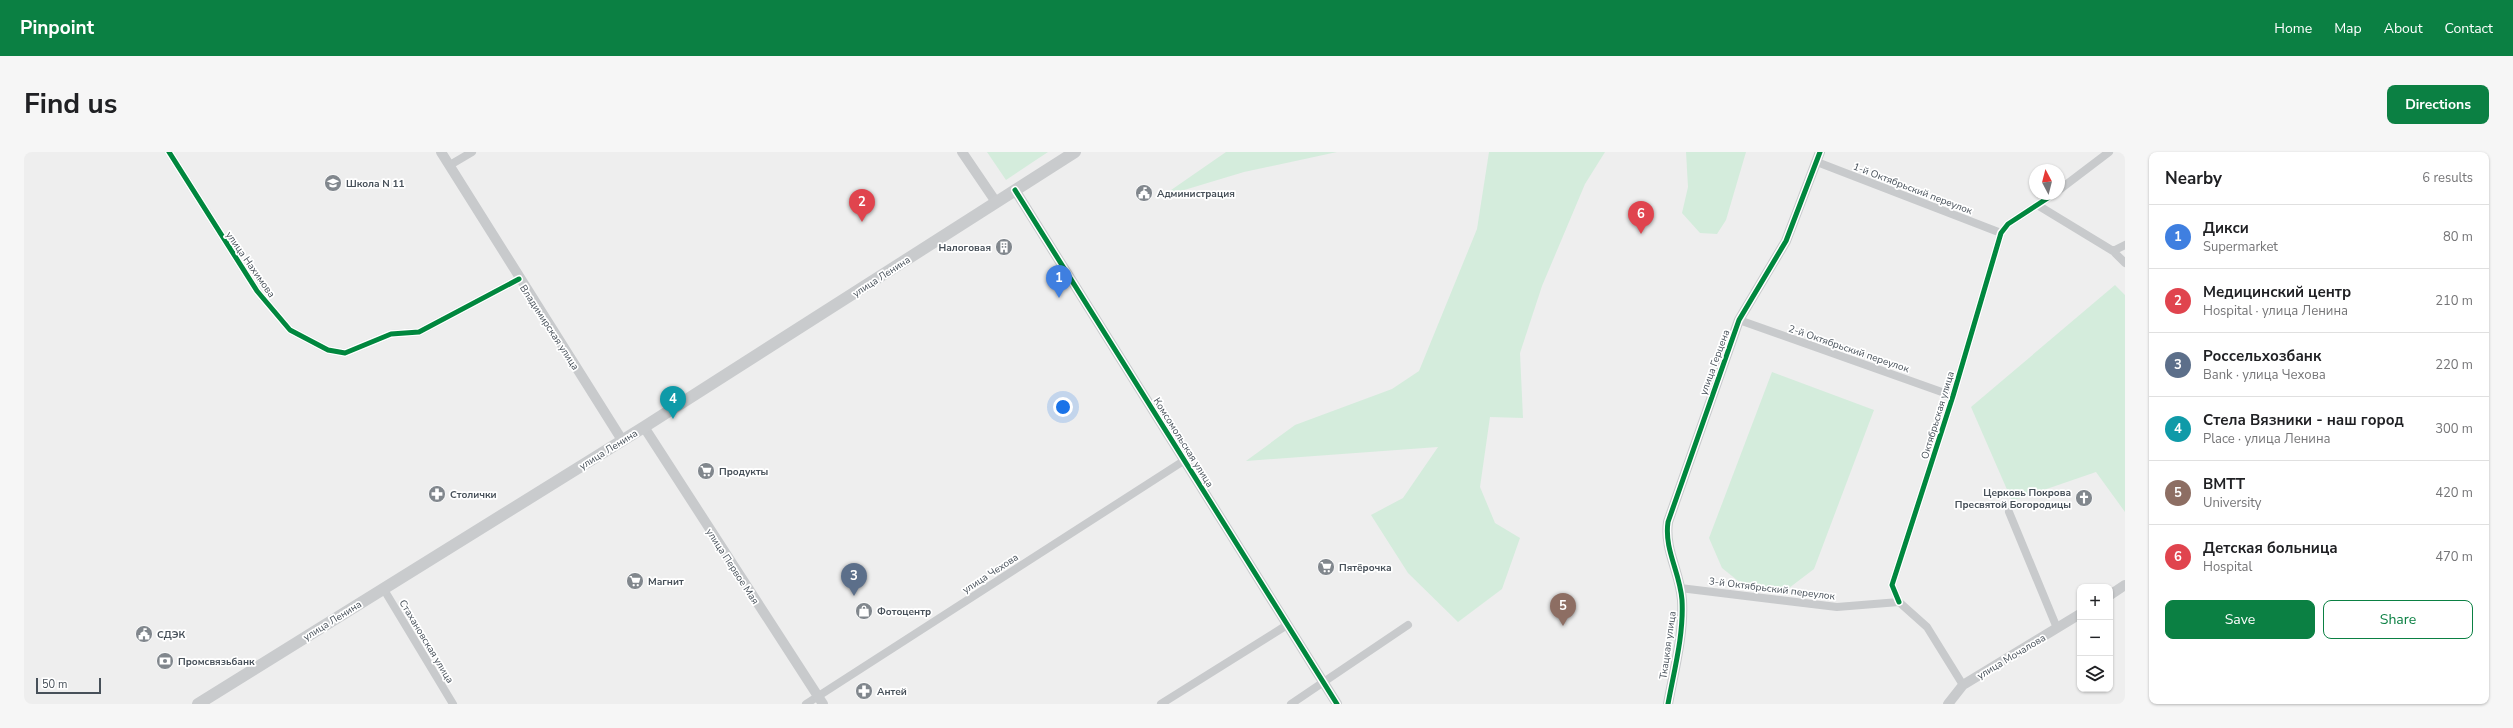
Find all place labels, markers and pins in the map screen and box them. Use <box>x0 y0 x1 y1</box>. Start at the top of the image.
school or university icon: Школа N 11 <box>323 173 343 193</box>
place label: Школа N 11 <box>346 177 405 191</box>
public building icon: Администрация <box>1134 183 1154 203</box>
place label: Администрация <box>1157 187 1235 201</box>
pin: 2 <box>849 189 875 222</box>
pin: 6 <box>1628 201 1654 234</box>
building icon: Налоговая <box>994 237 1014 257</box>
place label: Налоговая <box>938 241 991 255</box>
pin: 1 <box>1046 265 1072 298</box>
pin: 4 <box>660 386 686 419</box>
supermarket icon: Продукты <box>696 461 716 481</box>
place label: Продукты <box>719 465 769 479</box>
pharmacy icon: Столички <box>427 484 447 504</box>
place label: Церковь Покрова Пресвятой Богородицы <box>1955 486 2071 512</box>
place label: Столички <box>450 488 497 502</box>
church icon: Церковь Покрова Пресвятой Богородицы <box>2074 488 2094 508</box>
supermarket icon: Пятёрочка <box>1316 557 1336 577</box>
place label: Пятёрочка <box>1339 561 1392 575</box>
pin: 3 <box>841 563 867 596</box>
supermarket icon: Магнит <box>625 571 645 591</box>
place label: Магнит <box>648 575 684 589</box>
pin: 5 <box>1550 593 1576 626</box>
shop icon: Фотоцентр <box>854 601 874 621</box>
place label: Фотоцентр <box>877 605 931 619</box>
public building icon: СДЭК <box>134 624 154 644</box>
place label: СДЭК <box>157 628 186 642</box>
bank icon: Промсвязьбанк <box>155 651 175 671</box>
place label: Промсвязьбанк <box>178 655 255 669</box>
pharmacy icon: Антей <box>854 681 874 701</box>
place label: Антей <box>877 685 907 699</box>

